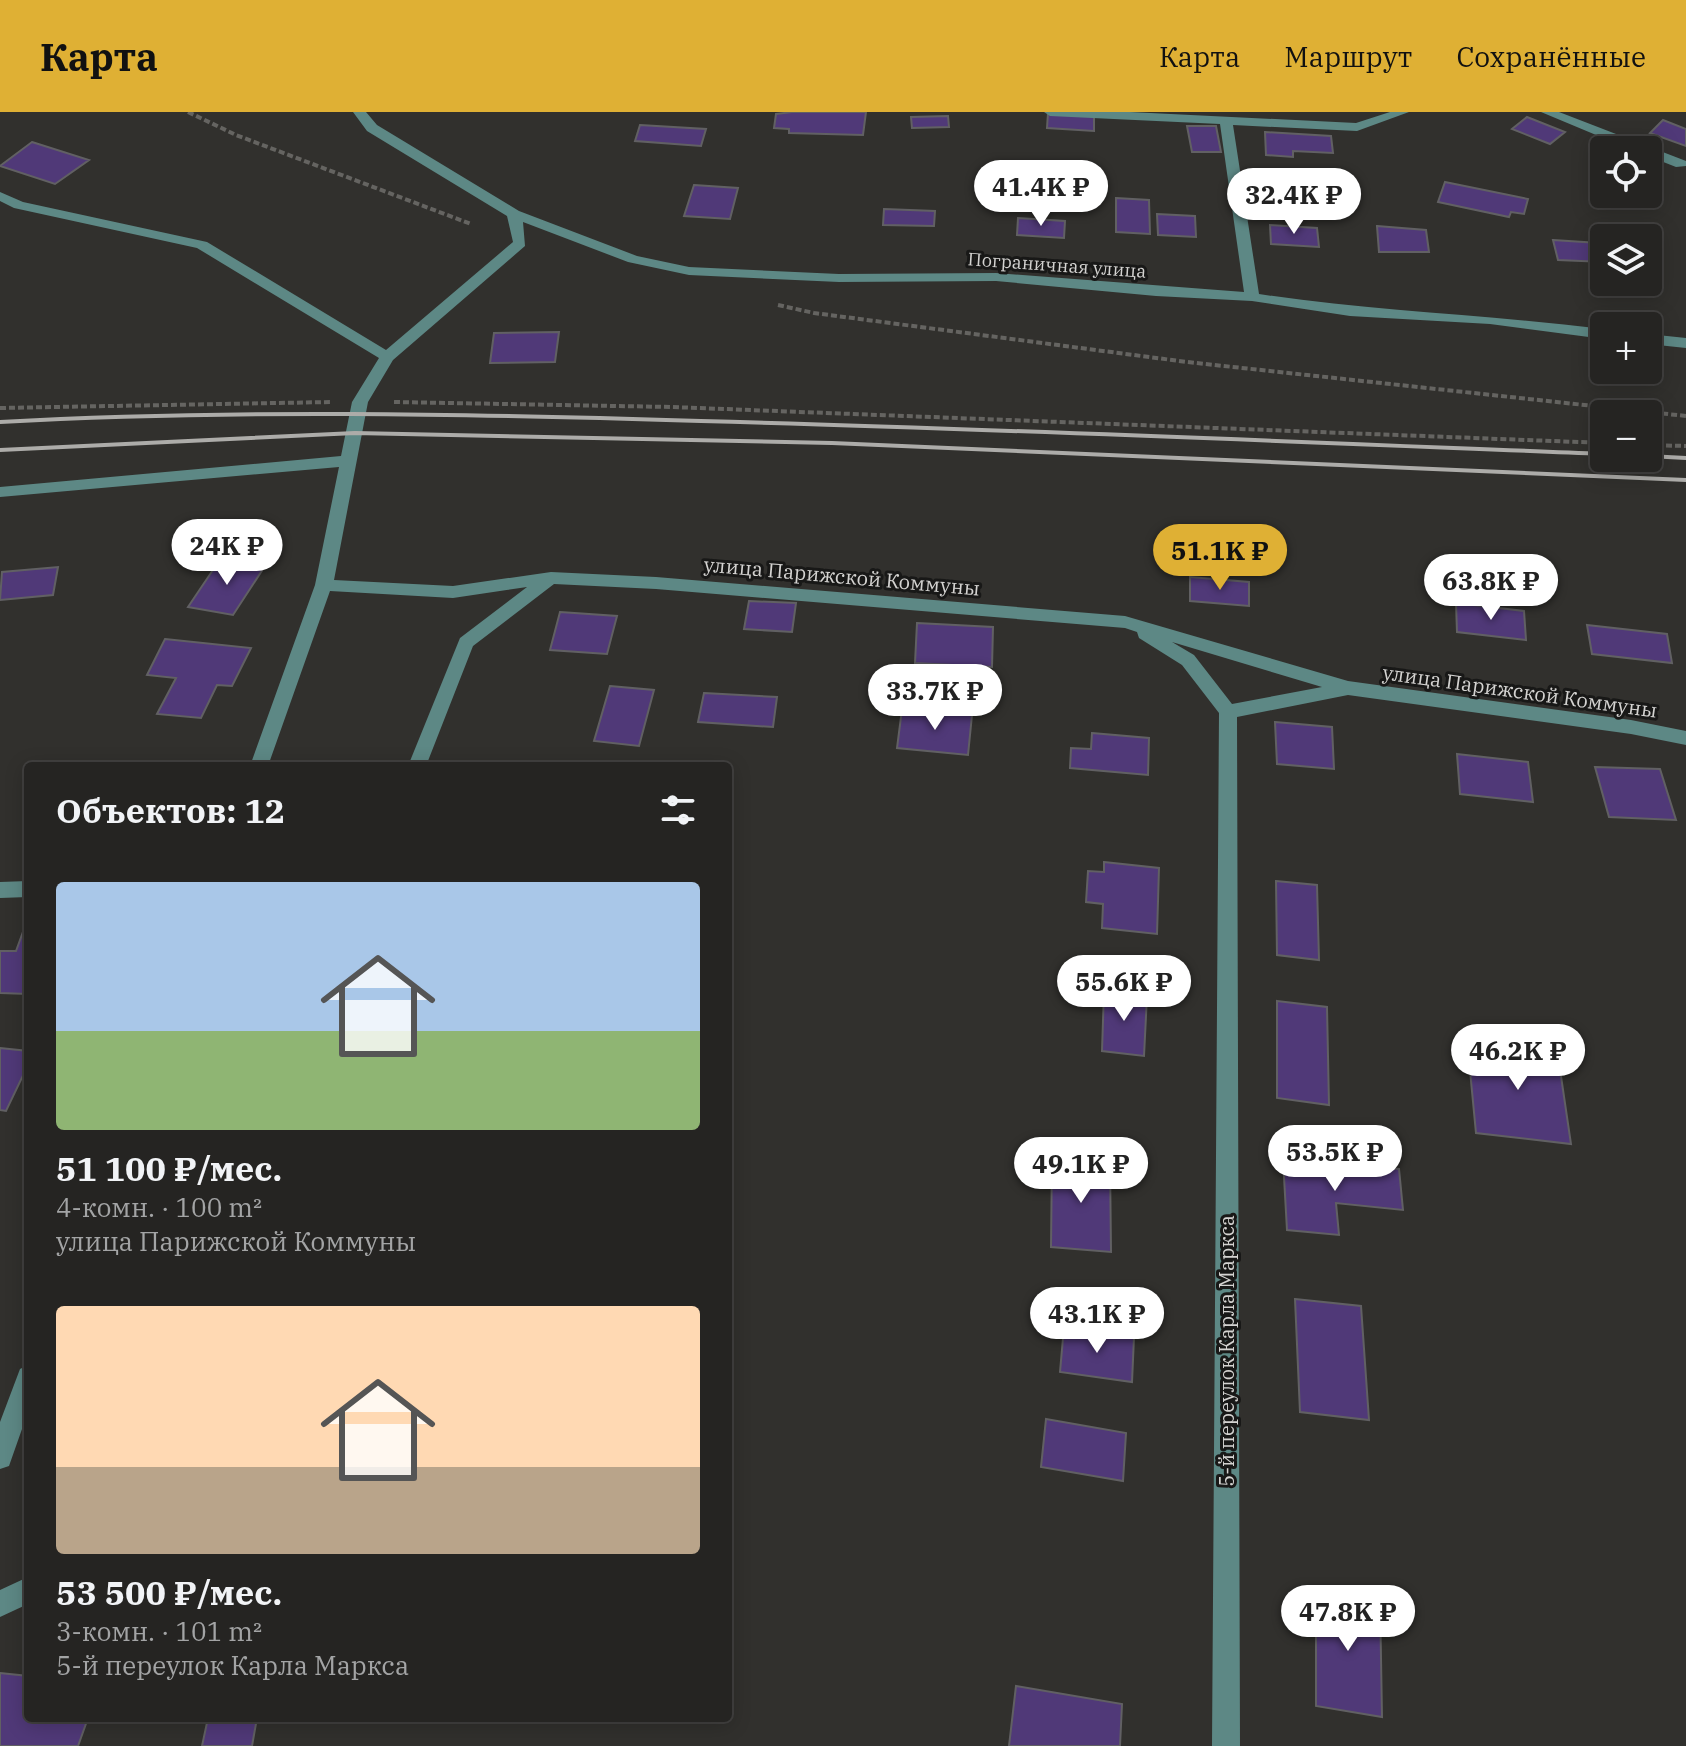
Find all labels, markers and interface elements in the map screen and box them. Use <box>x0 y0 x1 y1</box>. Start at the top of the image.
text: Карта <box>40 32 158 81</box>
text: Карта <box>1159 38 1240 75</box>
text: Маршрут <box>1284 38 1412 75</box>
text: Сохранённые <box>1456 38 1646 75</box>
map controls <box>1590 136 1662 472</box>
button: locate <box>1590 136 1662 208</box>
pin: 41.4K ₽ <box>967 160 1115 228</box>
pin: 32.4K ₽ <box>1220 168 1368 236</box>
text: 41.4K ₽ <box>992 169 1090 203</box>
text: 32.4K ₽ <box>1245 177 1343 211</box>
button: layers <box>1590 224 1662 296</box>
street label: Пограничная улица <box>967 247 1147 283</box>
button: + <box>1590 312 1662 384</box>
button: − <box>1590 400 1662 472</box>
pin: 24K ₽ <box>171 519 283 587</box>
pin: 51.1K ₽ <box>1146 524 1294 592</box>
text: 24K ₽ <box>190 528 264 562</box>
text: 51.1K ₽ <box>1171 533 1269 567</box>
street label: улица Парижской Коммуны <box>703 550 981 602</box>
pin: 63.8K ₽ <box>1417 554 1565 622</box>
text: 63.8K ₽ <box>1442 563 1540 597</box>
street label: улица Парижской Коммуны <box>1381 658 1659 724</box>
pin: 33.7K ₽ <box>861 664 1009 732</box>
text: 33.7K ₽ <box>886 673 984 707</box>
text: Объектов: 12 <box>56 788 285 832</box>
icon: filters <box>656 788 700 832</box>
icon: home <box>306 934 450 1078</box>
pin: 55.6K ₽ <box>1050 955 1198 1023</box>
text: 55.6K ₽ <box>1075 964 1173 998</box>
pin: 46.2K ₽ <box>1444 1024 1592 1092</box>
text: 46.2K ₽ <box>1469 1033 1567 1067</box>
pin: 53.5K ₽ <box>1261 1125 1409 1193</box>
text: 53.5K ₽ <box>1286 1134 1384 1168</box>
pin: 49.1K ₽ <box>1007 1137 1155 1205</box>
text: 51 100 ₽/мес. <box>56 1146 282 1190</box>
text: 49.1K ₽ <box>1032 1146 1130 1180</box>
text: 4-комн. · 100 m² <box>56 1190 262 1224</box>
street label: 5-й переулок Карла Маркса <box>1213 1215 1240 1487</box>
text: улица Парижской Коммуны <box>56 1224 416 1258</box>
pin: 43.1K ₽ <box>1023 1287 1171 1355</box>
text: 43.1K ₽ <box>1048 1296 1146 1330</box>
icon: home <box>306 1358 450 1502</box>
text: 53 500 ₽/мес. <box>56 1570 282 1614</box>
pin: 47.8K ₽ <box>1274 1585 1422 1653</box>
text: 47.8K ₽ <box>1299 1594 1397 1628</box>
text: 3-комн. · 101 m² <box>56 1614 262 1648</box>
text: 5-й переулок Карла Маркса <box>56 1648 409 1682</box>

